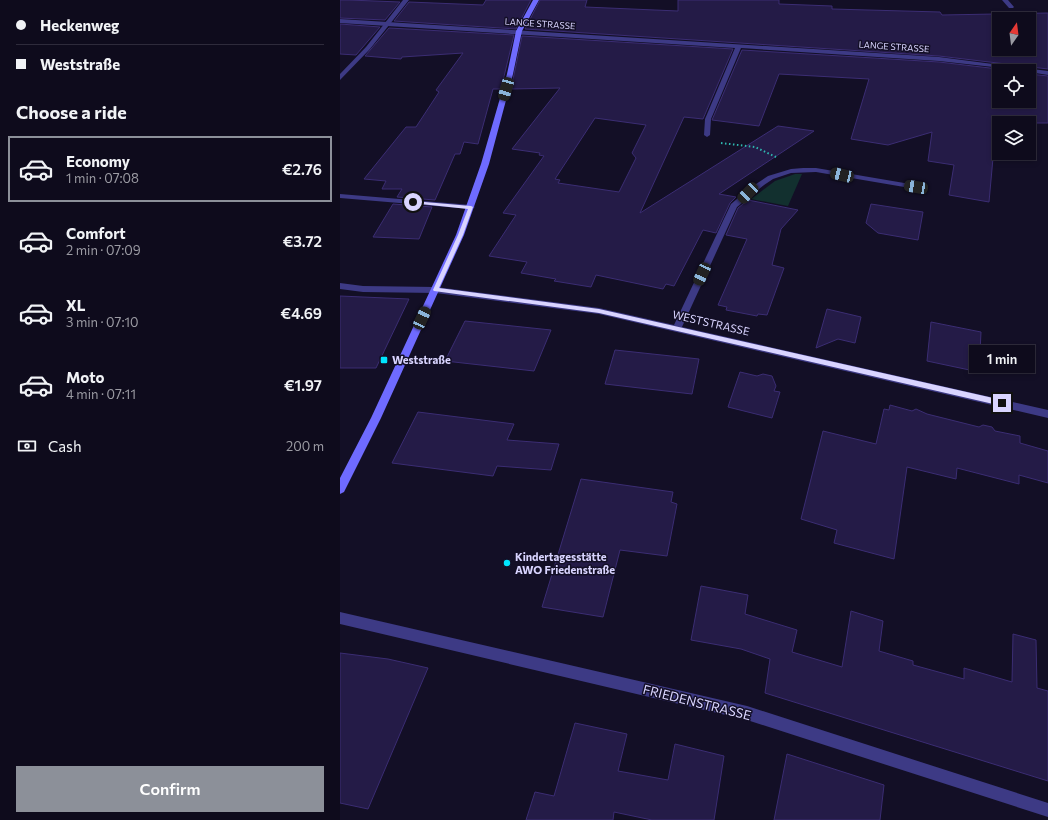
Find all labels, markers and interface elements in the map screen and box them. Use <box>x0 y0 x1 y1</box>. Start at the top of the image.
north arrow <box>992 12 1036 56</box>
map controls <box>992 12 1036 160</box>
text: Heckenweg <box>40 16 119 34</box>
street label: LANGE STRASSE <box>504 16 576 31</box>
street label: LANGE STRASSE <box>858 39 930 54</box>
text: Weststraße <box>40 55 120 73</box>
button: locate <box>992 64 1036 108</box>
car <box>497 76 515 102</box>
text: Choose a ride <box>16 101 127 123</box>
button: layers <box>992 116 1036 160</box>
icon: car <box>18 151 54 187</box>
text: Economy <box>66 152 130 170</box>
text: €2.76 <box>282 160 322 178</box>
car <box>829 166 855 184</box>
text: 1 min · 07:08 <box>66 170 139 186</box>
car <box>903 179 929 195</box>
car <box>735 180 761 206</box>
route start <box>404 193 422 211</box>
icon: car <box>18 223 54 259</box>
text: Comfort <box>66 224 126 242</box>
text: €3.72 <box>283 232 322 250</box>
text: 2 min · 07:09 <box>66 242 141 258</box>
car <box>691 261 713 287</box>
icon: car <box>18 295 54 331</box>
text: XL <box>66 296 85 314</box>
text: €4.69 <box>281 304 322 322</box>
car <box>411 305 433 331</box>
street label: WESTSTRASSE <box>671 307 751 338</box>
text: 3 min · 07:10 <box>66 314 139 330</box>
callout: 1 min <box>969 345 1035 373</box>
text: 1 min <box>987 351 1017 367</box>
place label: Weststraße <box>392 353 451 366</box>
marker: Weststraße <box>379 355 389 365</box>
icon: car <box>18 367 54 403</box>
text: Moto <box>66 368 105 386</box>
text: €1.97 <box>284 376 322 394</box>
text: 4 min · 07:11 <box>66 386 136 402</box>
route end <box>993 394 1011 412</box>
icon: cash <box>16 435 38 457</box>
text: Cash <box>48 437 82 455</box>
text: 200 m <box>286 438 324 454</box>
place label: Kindertagesstätte AWO Friedenstraße <box>515 550 615 576</box>
marker: Kindertagesstätte AWO Friedenstraße <box>502 558 512 568</box>
street label: FRIEDENSTRASSE <box>641 681 753 723</box>
button: Confirm <box>16 766 324 812</box>

